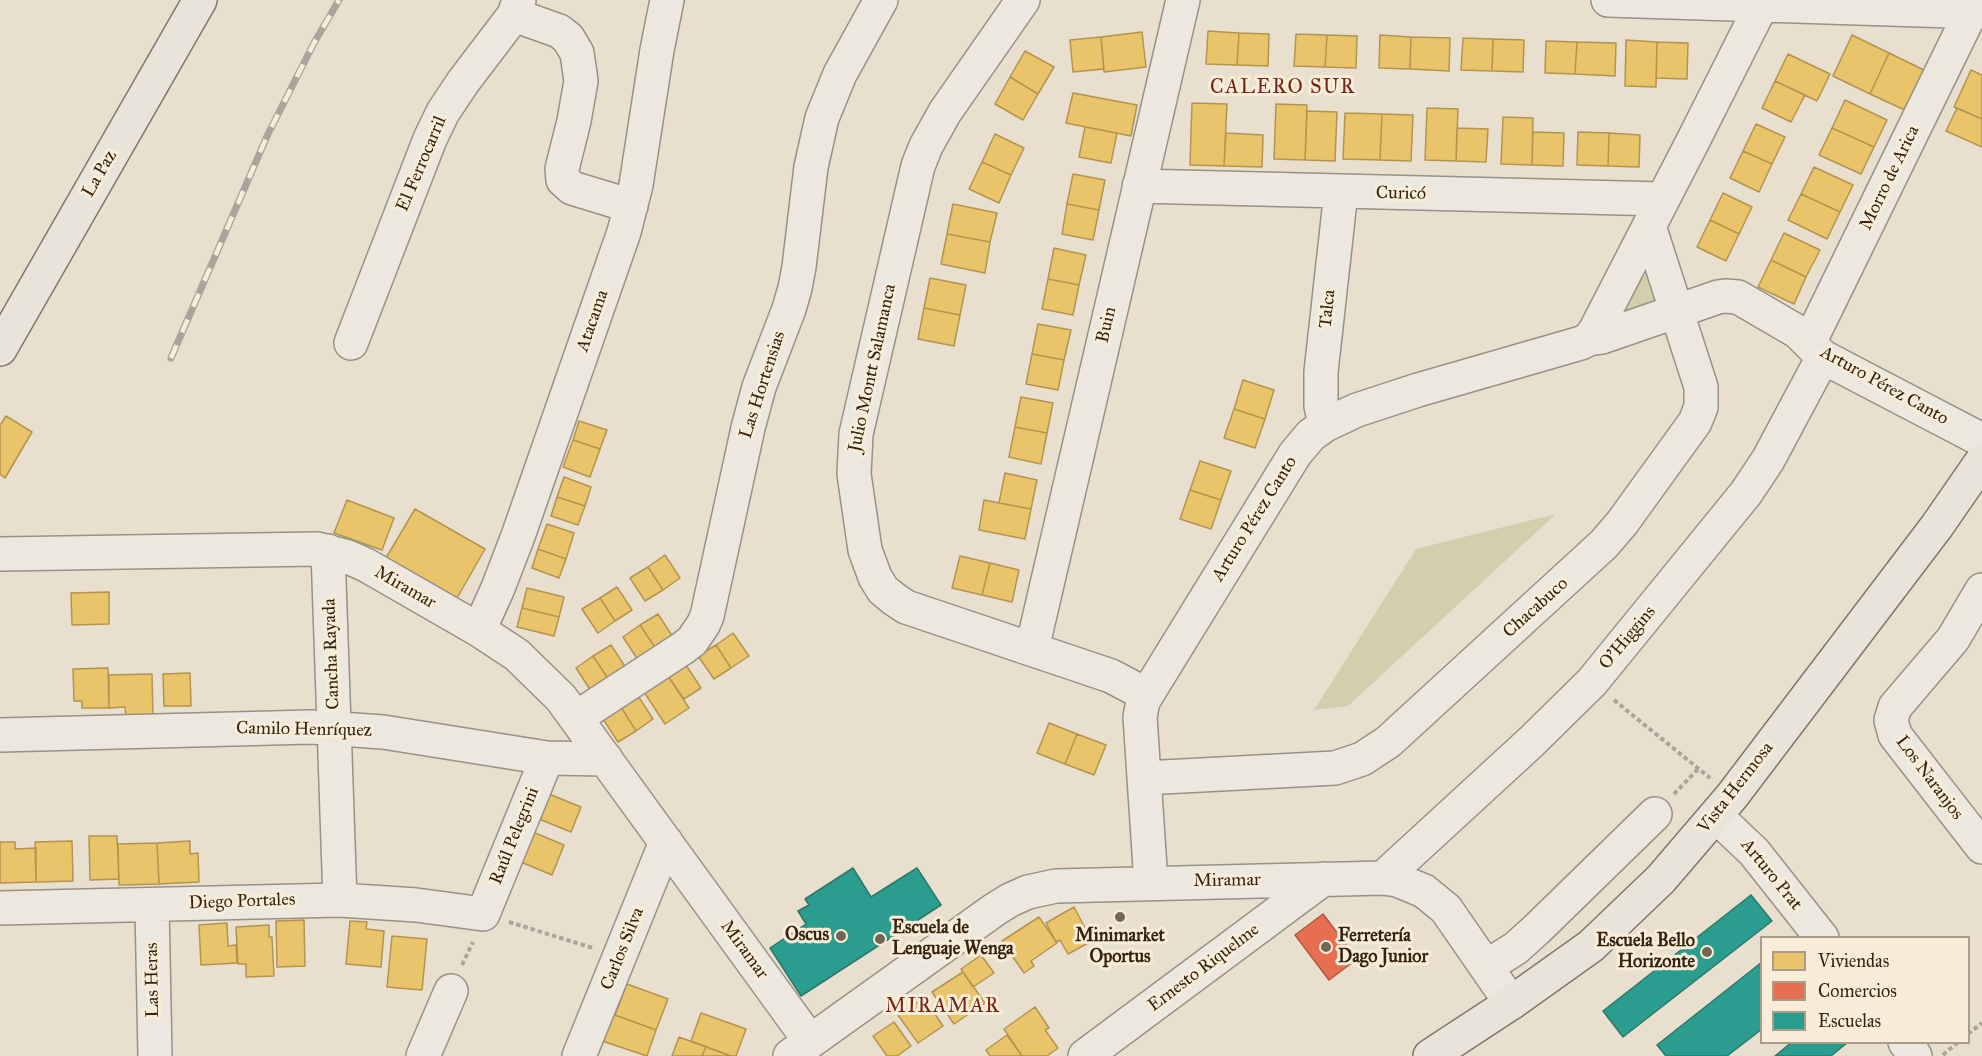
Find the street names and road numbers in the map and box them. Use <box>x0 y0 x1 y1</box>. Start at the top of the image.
street label: El Ferrocarril <box>392 113 452 215</box>
street label: Morro de Arica <box>1855 122 1925 234</box>
street label: La Paz <box>78 147 122 201</box>
street label: Curicó <box>1376 183 1426 205</box>
street label: Julio Montt Salamanca <box>845 282 901 454</box>
street label: Atacama <box>572 287 614 355</box>
street label: Talca <box>1315 289 1341 329</box>
street label: Buin <box>1092 305 1122 345</box>
street label: Las Hortensias <box>735 328 791 442</box>
street label: Arturo Pérez Canto <box>1816 342 1952 430</box>
street label: Arturo Pérez Canto <box>1208 452 1302 586</box>
street label: Miramar <box>370 562 440 614</box>
street label: Chacabuco <box>1499 573 1573 643</box>
street label: Cancha Rayada <box>319 598 345 710</box>
street label: O'Higgins <box>1595 602 1661 674</box>
street label: Camilo Henríquez <box>236 718 372 742</box>
street label: Los Naranjos <box>1890 732 1968 824</box>
street label: Vista Hermosa <box>1694 738 1778 838</box>
street label: Raúl Pelegrini <box>486 784 544 888</box>
street label: Arturo Prat <box>1736 835 1806 915</box>
street label: Miramar <box>1193 870 1261 892</box>
street label: Diego Portales <box>188 889 296 915</box>
street label: Carlos Silva <box>597 905 649 993</box>
street label: Miramar <box>715 916 773 984</box>
street label: Ernesto Riquelme <box>1144 919 1264 1017</box>
street label: Las Heras <box>142 942 164 1018</box>

